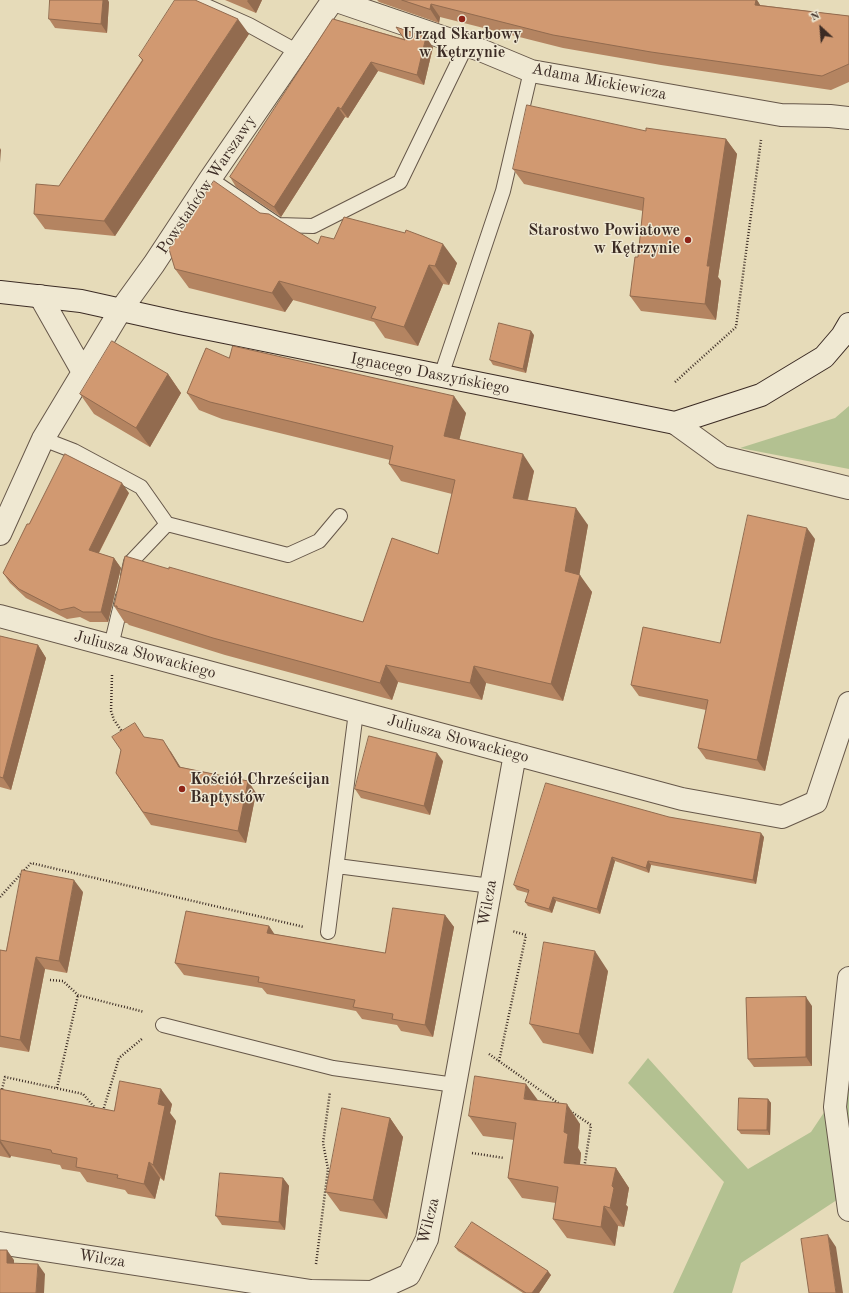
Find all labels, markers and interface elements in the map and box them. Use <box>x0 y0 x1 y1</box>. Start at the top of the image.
north arrow <box>801 8 841 48</box>
text: N <box>809 10 822 24</box>
marker: Urząd Skarbowy w Kętrzynie <box>457 14 467 24</box>
place label: Urząd Skarbowy w Kętrzynie <box>402 25 522 63</box>
street label: Adama Mickiewicza <box>530 60 668 104</box>
street label: Powstańców Warszawy <box>153 112 261 258</box>
place label: Starostwo Powiatowe w Kętrzynie <box>528 221 680 259</box>
marker: Starostwo Powiatowe w Kętrzynie <box>683 235 693 245</box>
street label: Ignacego Daszyńskiego <box>349 349 511 399</box>
street label: Juliusza Słowackiego <box>72 627 218 683</box>
street label: Juliusza Słowackiego <box>385 711 531 767</box>
place label: Kościół Chrześcijan Baptystów <box>190 770 330 808</box>
marker: Kościół Chrześcijan Baptystów <box>177 784 187 794</box>
street label: Wilcza <box>474 878 502 928</box>
street label: Wilcza <box>414 1196 444 1246</box>
street label: Wilcza <box>77 1246 127 1272</box>

